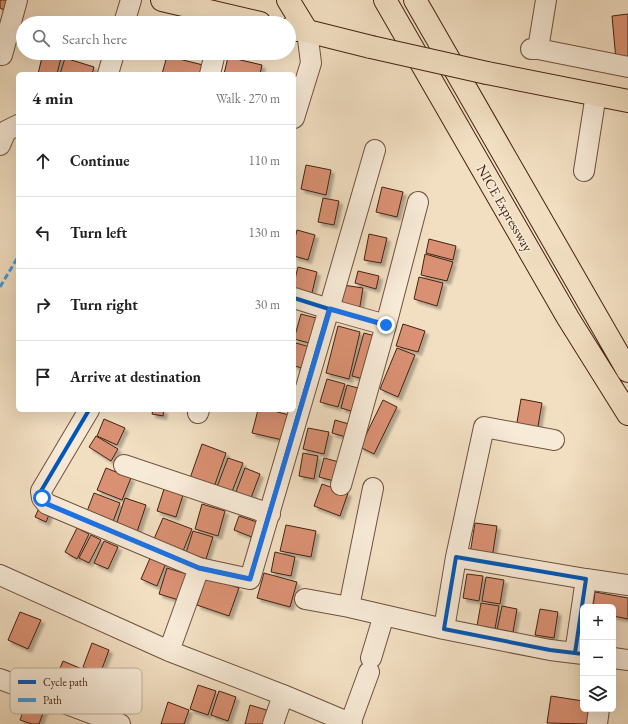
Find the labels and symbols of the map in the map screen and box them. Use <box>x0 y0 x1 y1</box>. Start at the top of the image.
street label: NICE Expressway <box>473 161 538 256</box>
route end <box>377 316 395 334</box>
route start <box>33 489 51 507</box>
legend <box>10 668 142 714</box>
text: Cycle path <box>43 675 88 689</box>
text: Path <box>43 693 62 707</box>

